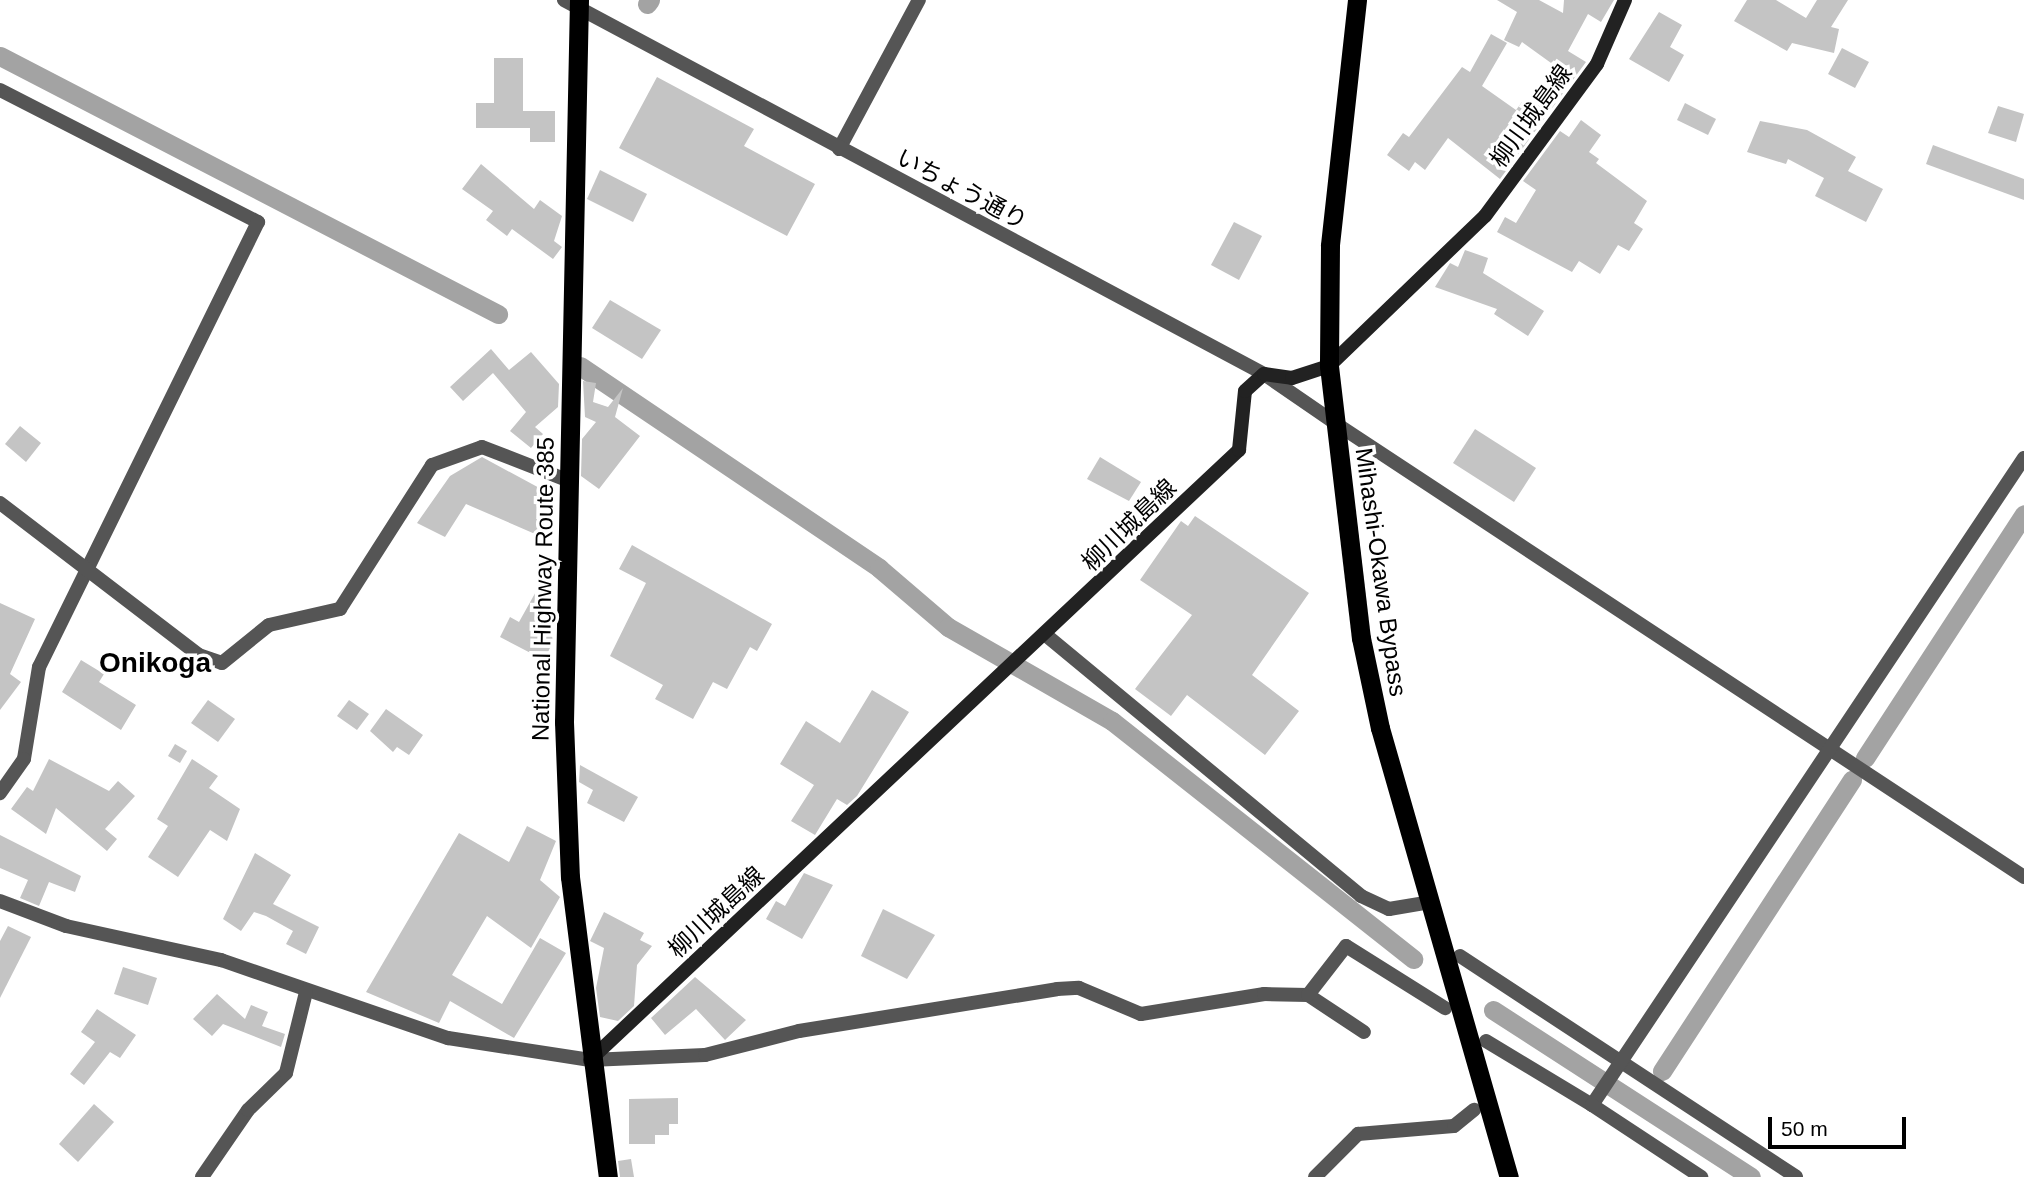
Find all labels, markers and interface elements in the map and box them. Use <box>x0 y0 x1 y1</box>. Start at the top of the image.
street label: 柳川城島線 <box>1484 59 1578 173</box>
street label: いちょう通り <box>892 142 1032 236</box>
street label: National Highway Route 385 <box>526 437 560 741</box>
street label: Mihashi-Okawa Bypass <box>1349 446 1413 698</box>
street label: 柳川城島線 <box>1076 473 1182 577</box>
district label: Onikoga <box>99 646 211 680</box>
street label: 柳川城島線 <box>662 861 770 963</box>
scale bar <box>1772 1104 1910 1148</box>
text: 50 m <box>1781 1117 1828 1140</box>

